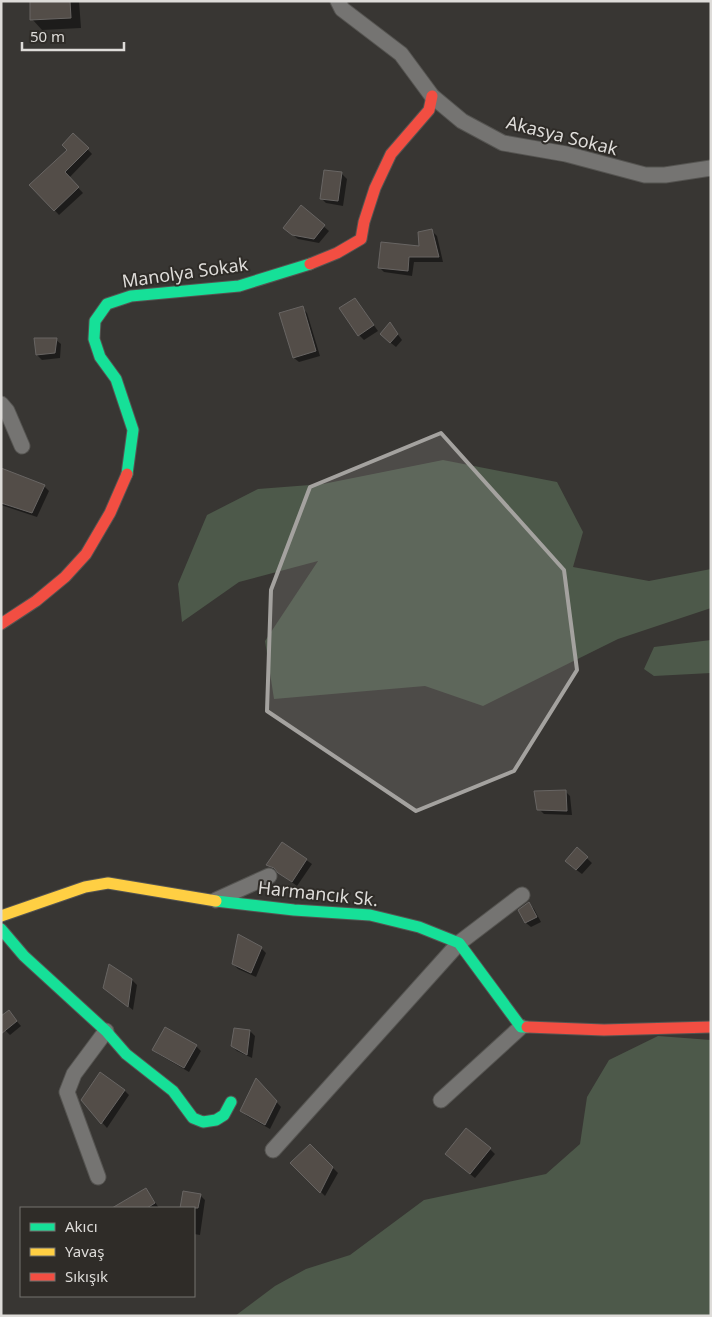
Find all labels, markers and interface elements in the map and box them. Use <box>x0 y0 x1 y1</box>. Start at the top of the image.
scale bar <box>22 20 125 52</box>
text: 50 m <box>30 26 65 46</box>
street label: Akasya Sokak <box>504 110 621 161</box>
street label: Manolya Sokak <box>120 251 250 293</box>
street label: Harmancık Sk. <box>257 875 379 911</box>
legend <box>20 1207 195 1297</box>
text: Akıcı <box>65 1216 98 1236</box>
text: Yavaş <box>65 1241 104 1261</box>
text: Sıkışık <box>65 1266 108 1286</box>

